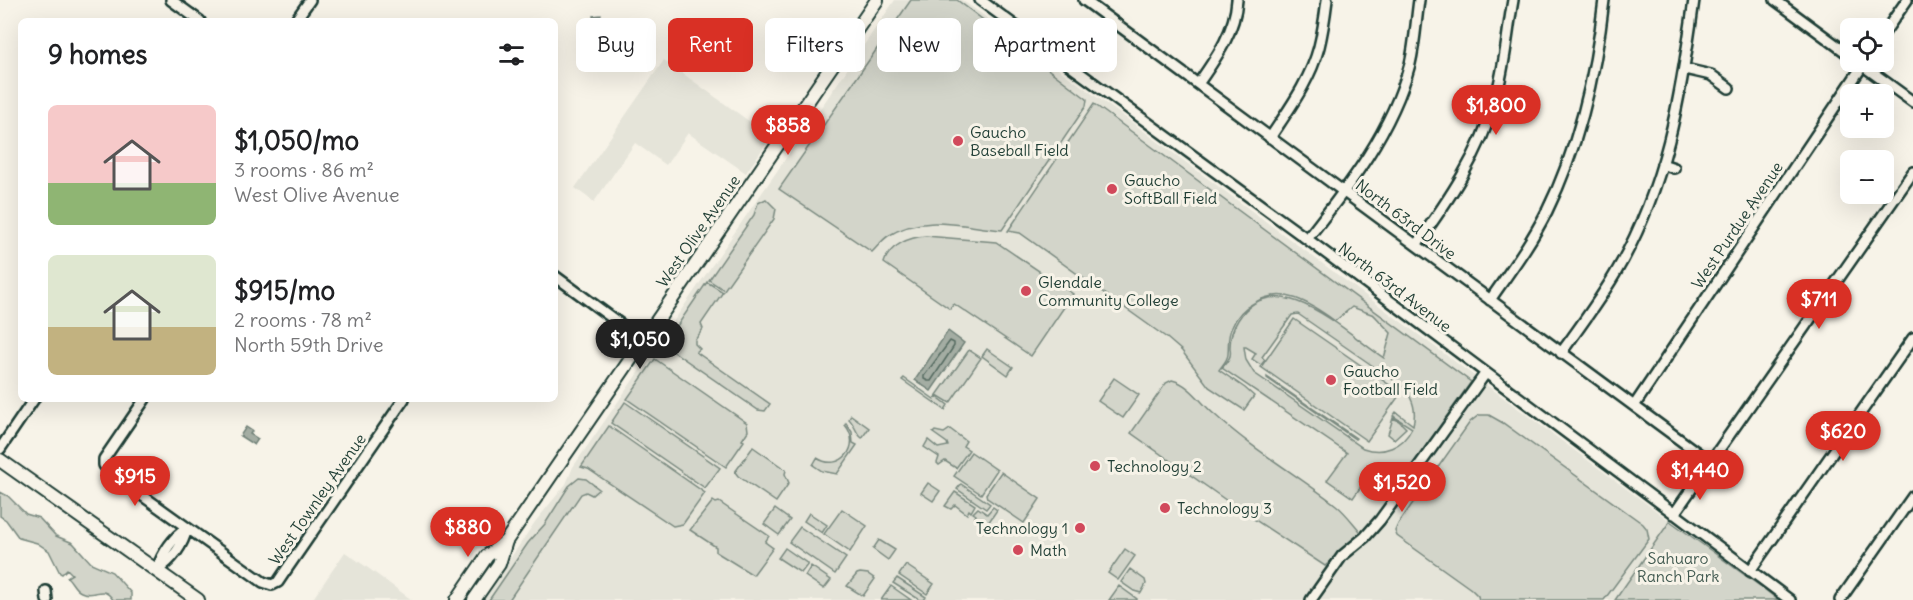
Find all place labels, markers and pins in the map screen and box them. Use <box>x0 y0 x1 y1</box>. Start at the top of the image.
pin: $1,800 <box>1447 85 1545 136</box>
pin: $858 <box>752 105 824 156</box>
place label: Gaucho Baseball Field <box>970 122 1069 160</box>
marker: Gaucho Baseball Field <box>951 134 965 148</box>
place label: Gaucho SoftBall Field <box>1124 170 1217 208</box>
marker: Gaucho SoftBall Field <box>1105 182 1119 196</box>
place label: Glendale Community College <box>1038 272 1179 310</box>
pin: $711 <box>1783 279 1855 330</box>
marker: Glendale Community College <box>1019 284 1033 298</box>
pin: $1,050 <box>591 319 689 370</box>
place label: Gaucho Football Field <box>1343 361 1438 399</box>
marker: Gaucho Football Field <box>1324 373 1338 387</box>
pin: $620 <box>1807 411 1879 462</box>
pin: $1,440 <box>1651 450 1749 501</box>
pin: $915 <box>99 456 171 507</box>
place label: Technology 2 <box>1107 456 1202 476</box>
marker: Technology 2 <box>1088 459 1102 473</box>
pin: $1,520 <box>1353 462 1451 513</box>
place label: Technology 3 <box>1177 498 1272 518</box>
marker: Technology 3 <box>1158 501 1172 515</box>
pin: $880 <box>432 507 504 558</box>
place label: Technology 1 <box>976 518 1068 538</box>
marker: Technology 1 <box>1073 521 1087 535</box>
place label: Math <box>1030 540 1067 560</box>
marker: Math <box>1011 543 1025 557</box>

